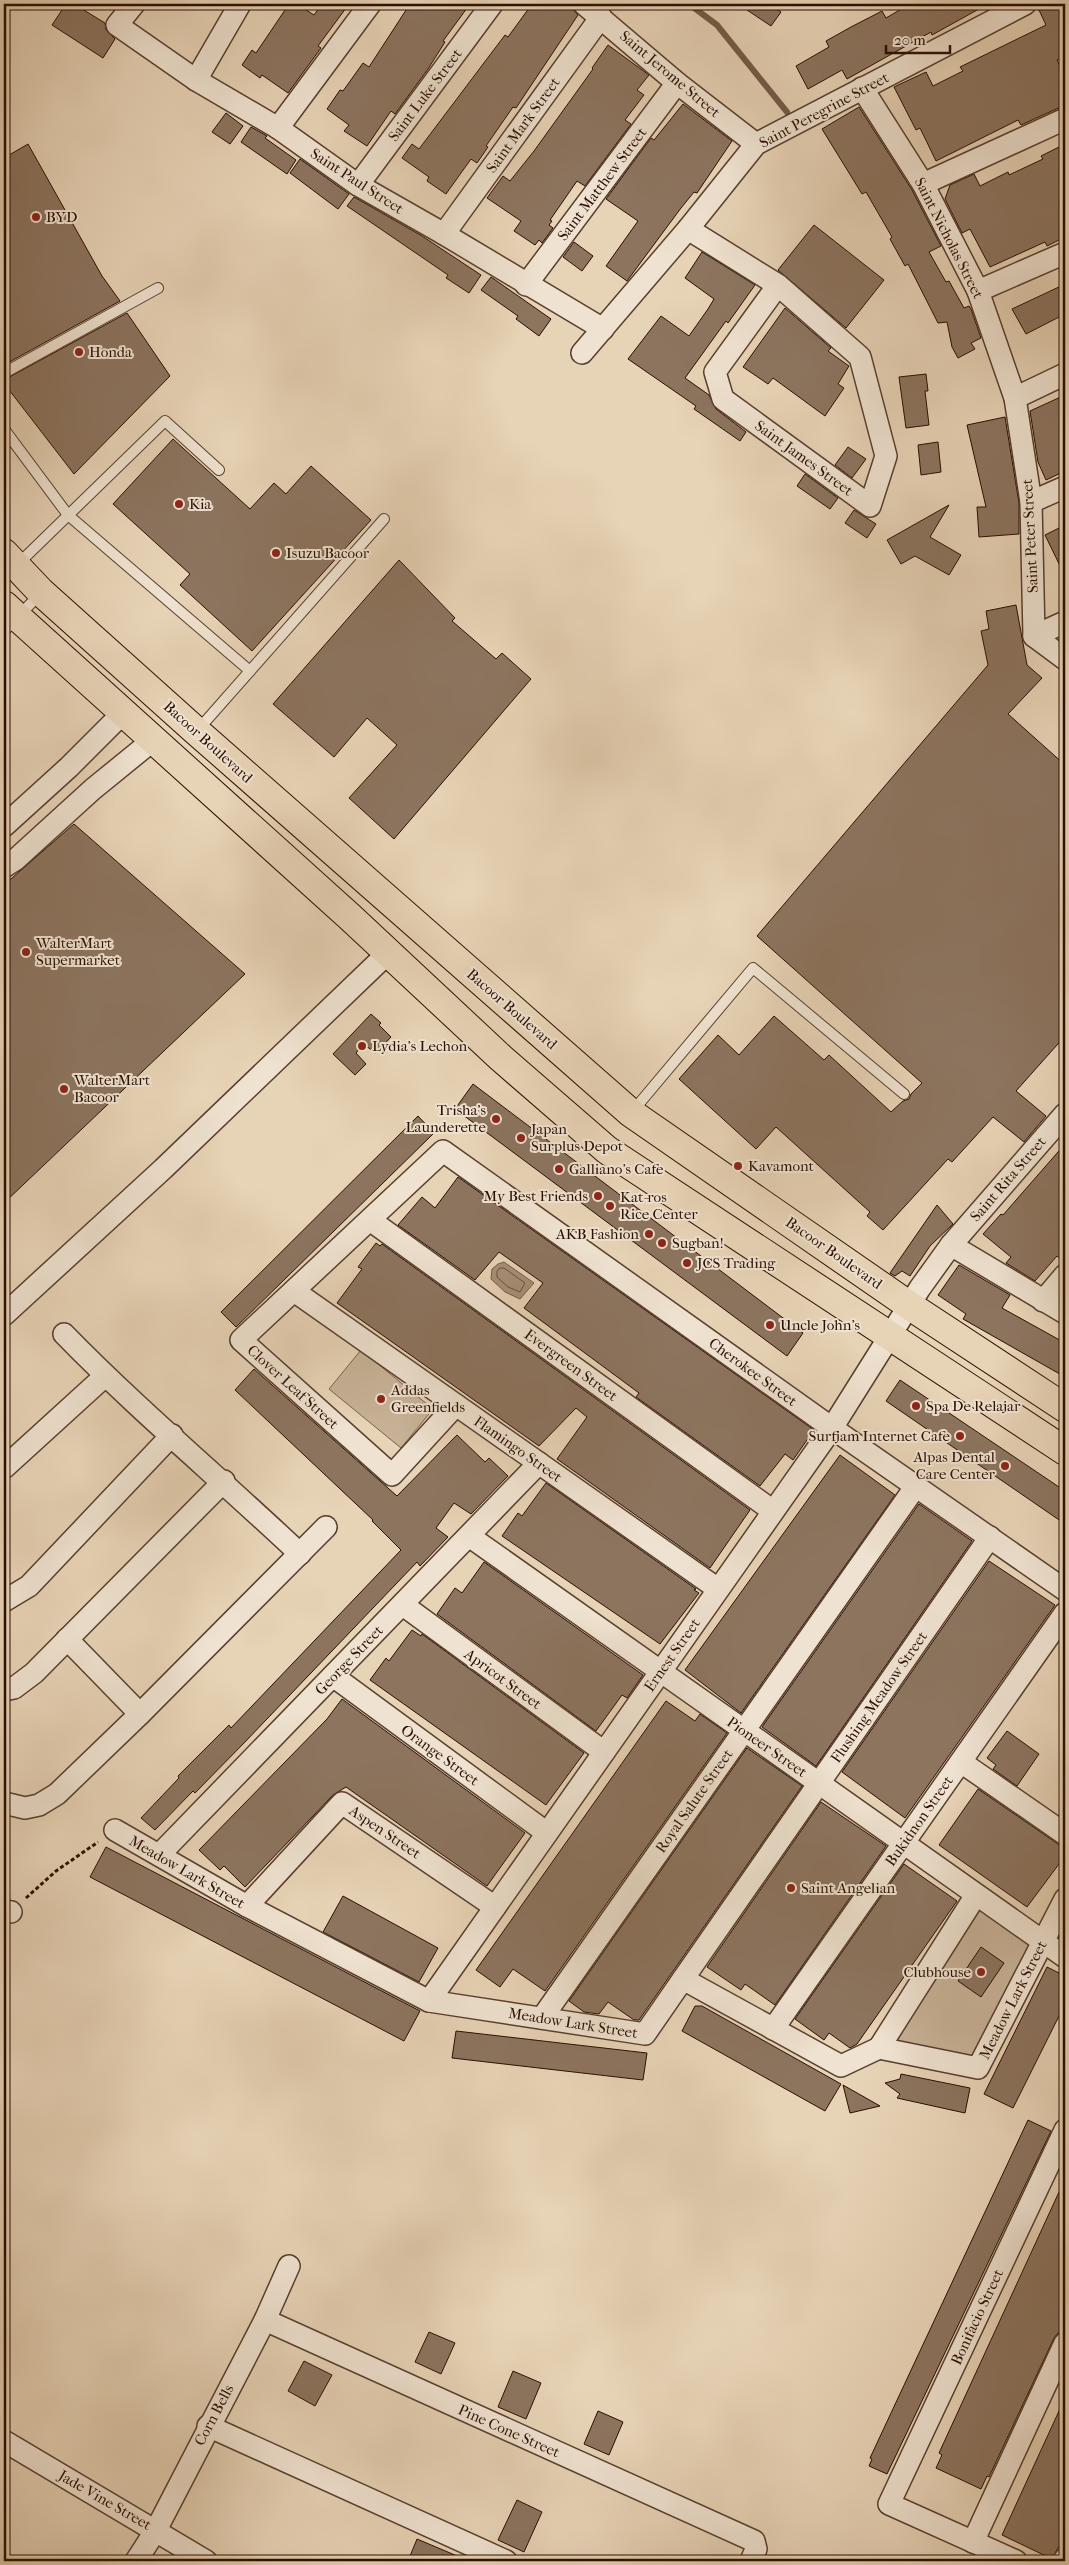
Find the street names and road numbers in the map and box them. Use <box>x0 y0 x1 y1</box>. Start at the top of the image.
street label: Saint Jerome Street <box>616 27 724 122</box>
street label: Saint Luke Street <box>384 45 466 145</box>
street label: Saint Peregrine Street <box>756 68 892 152</box>
street label: Saint Mark Street <box>482 73 564 176</box>
street label: Saint Matthew Street <box>554 123 651 244</box>
street label: Saint Paul Street <box>307 144 408 218</box>
street label: Saint Nicholas Street <box>911 174 988 302</box>
street label: Saint James Street <box>751 416 857 500</box>
street label: Saint Peter Street <box>1018 478 1042 594</box>
street label: Bacoor Boulevard <box>160 697 257 787</box>
street label: Bacoor Boulevard <box>463 965 561 1054</box>
street label: Saint Rita Street <box>966 1132 1050 1225</box>
street label: Bacoor Boulevard <box>782 1213 886 1293</box>
street label: Evergreen Street <box>521 1325 622 1405</box>
street label: Cherokee Street <box>705 1334 801 1410</box>
street label: Clover Leaf Street <box>244 1341 343 1433</box>
street label: Flamingo Street <box>471 1412 566 1486</box>
street label: Ernest Street <box>640 1614 704 1695</box>
street label: George Street <box>311 1621 387 1699</box>
street label: Flushing Meadow Street <box>827 1627 932 1766</box>
street label: Apricot Street <box>460 1644 546 1713</box>
street label: Pioneer Street <box>724 1713 811 1782</box>
street label: Orange Street <box>397 1721 483 1790</box>
street label: Royal Salute Street <box>651 1745 737 1856</box>
street label: Bukidnon Street <box>881 1772 957 1870</box>
street label: Aspen Street <box>345 1801 425 1863</box>
street label: Meadow Lark Street <box>126 1832 249 1913</box>
street label: Meadow Lark Street <box>975 1937 1051 2062</box>
street label: Meadow Lark Street <box>507 2004 640 2042</box>
street label: Bonifacio Street <box>947 2266 1007 2368</box>
street label: Corn Bells <box>190 2381 238 2449</box>
street label: Pine Cone Street <box>455 2401 563 2462</box>
street label: Jade Vine Street <box>55 2466 155 2534</box>

